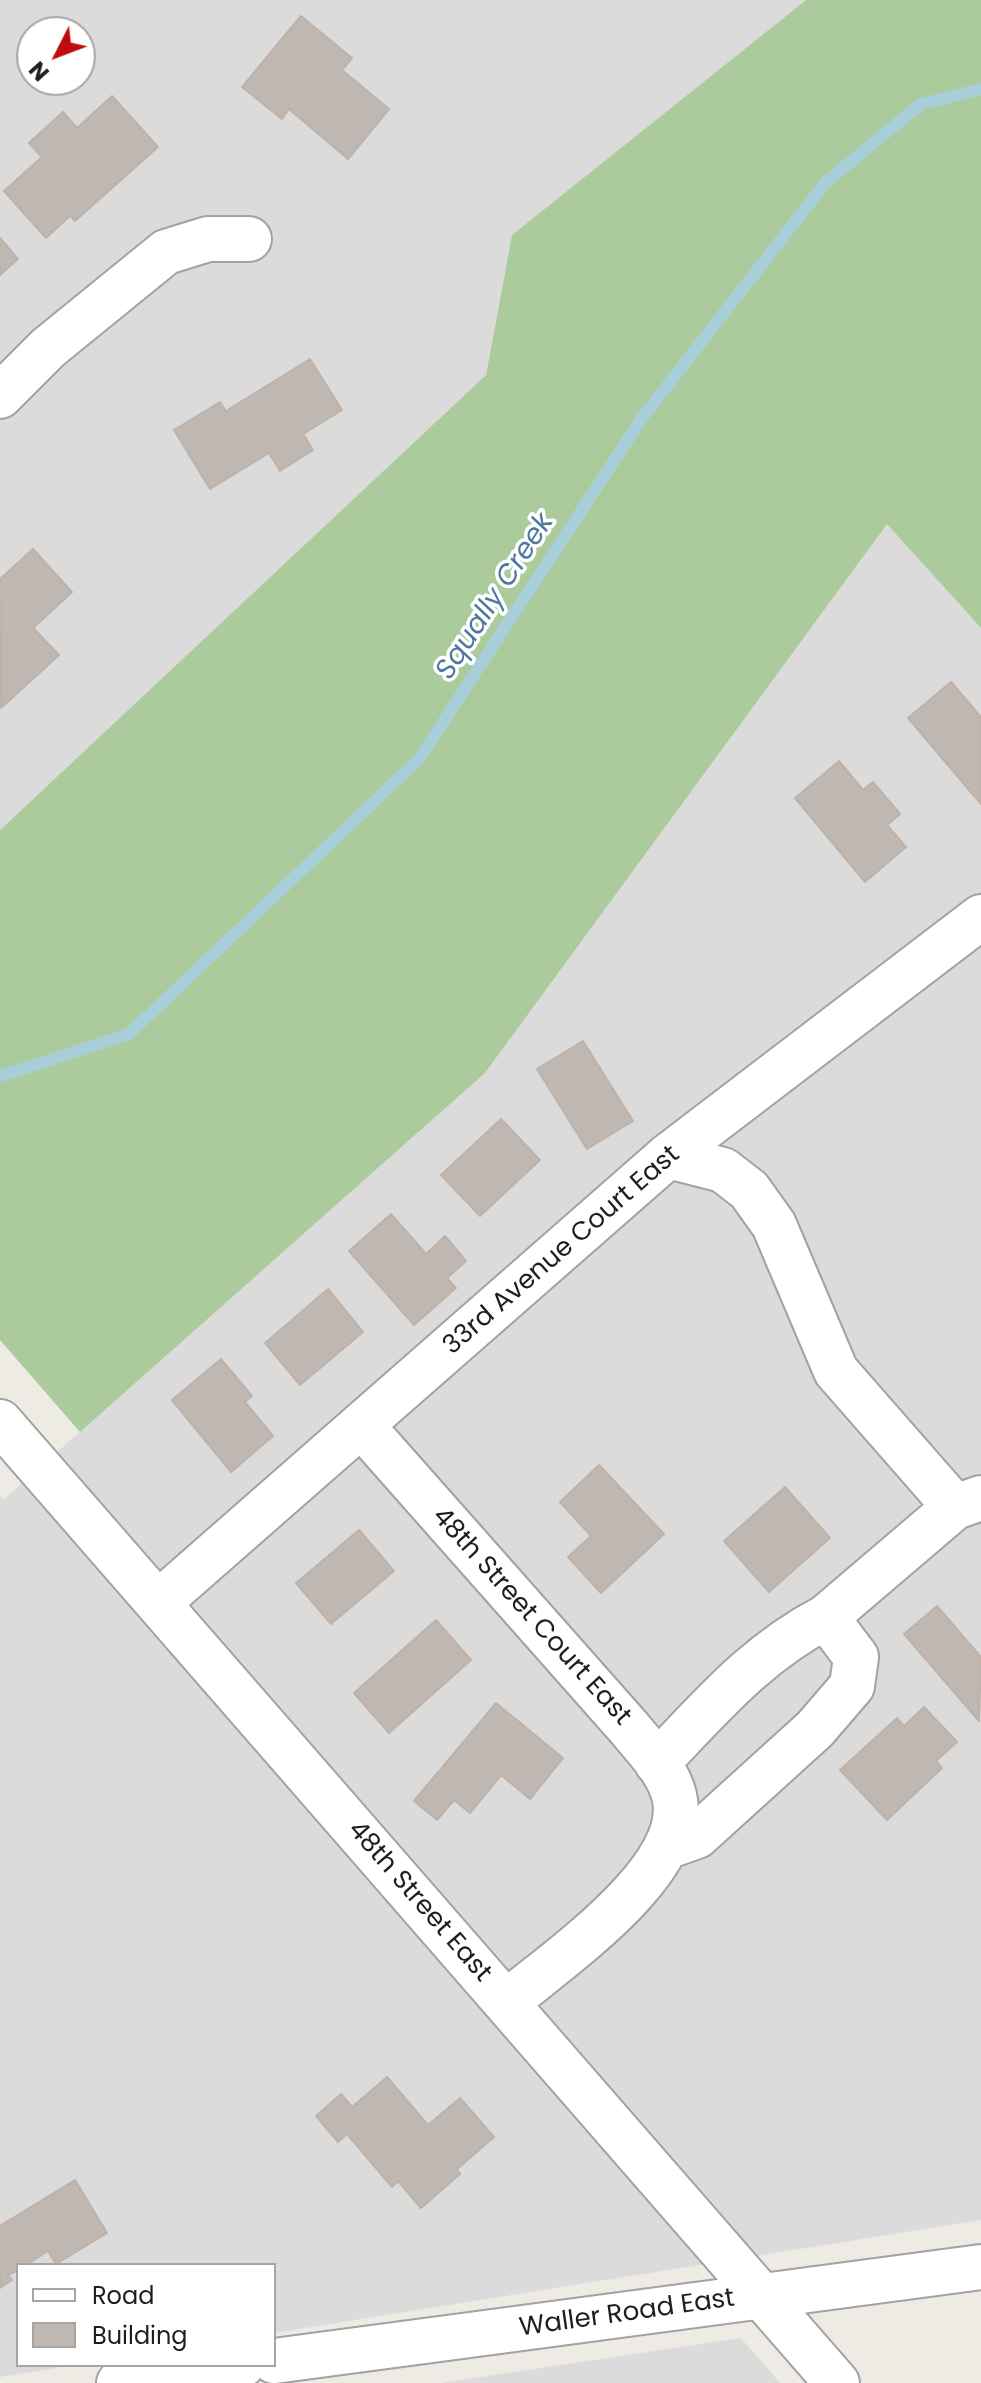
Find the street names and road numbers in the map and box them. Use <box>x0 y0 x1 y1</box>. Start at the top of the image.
street label: 33rd Avenue Court East <box>437 1140 687 1362</box>
street label: 48th Street Court East <box>425 1502 637 1732</box>
street label: 48th Street East <box>341 1815 497 1989</box>
street label: Waller Road East <box>517 2283 737 2345</box>

